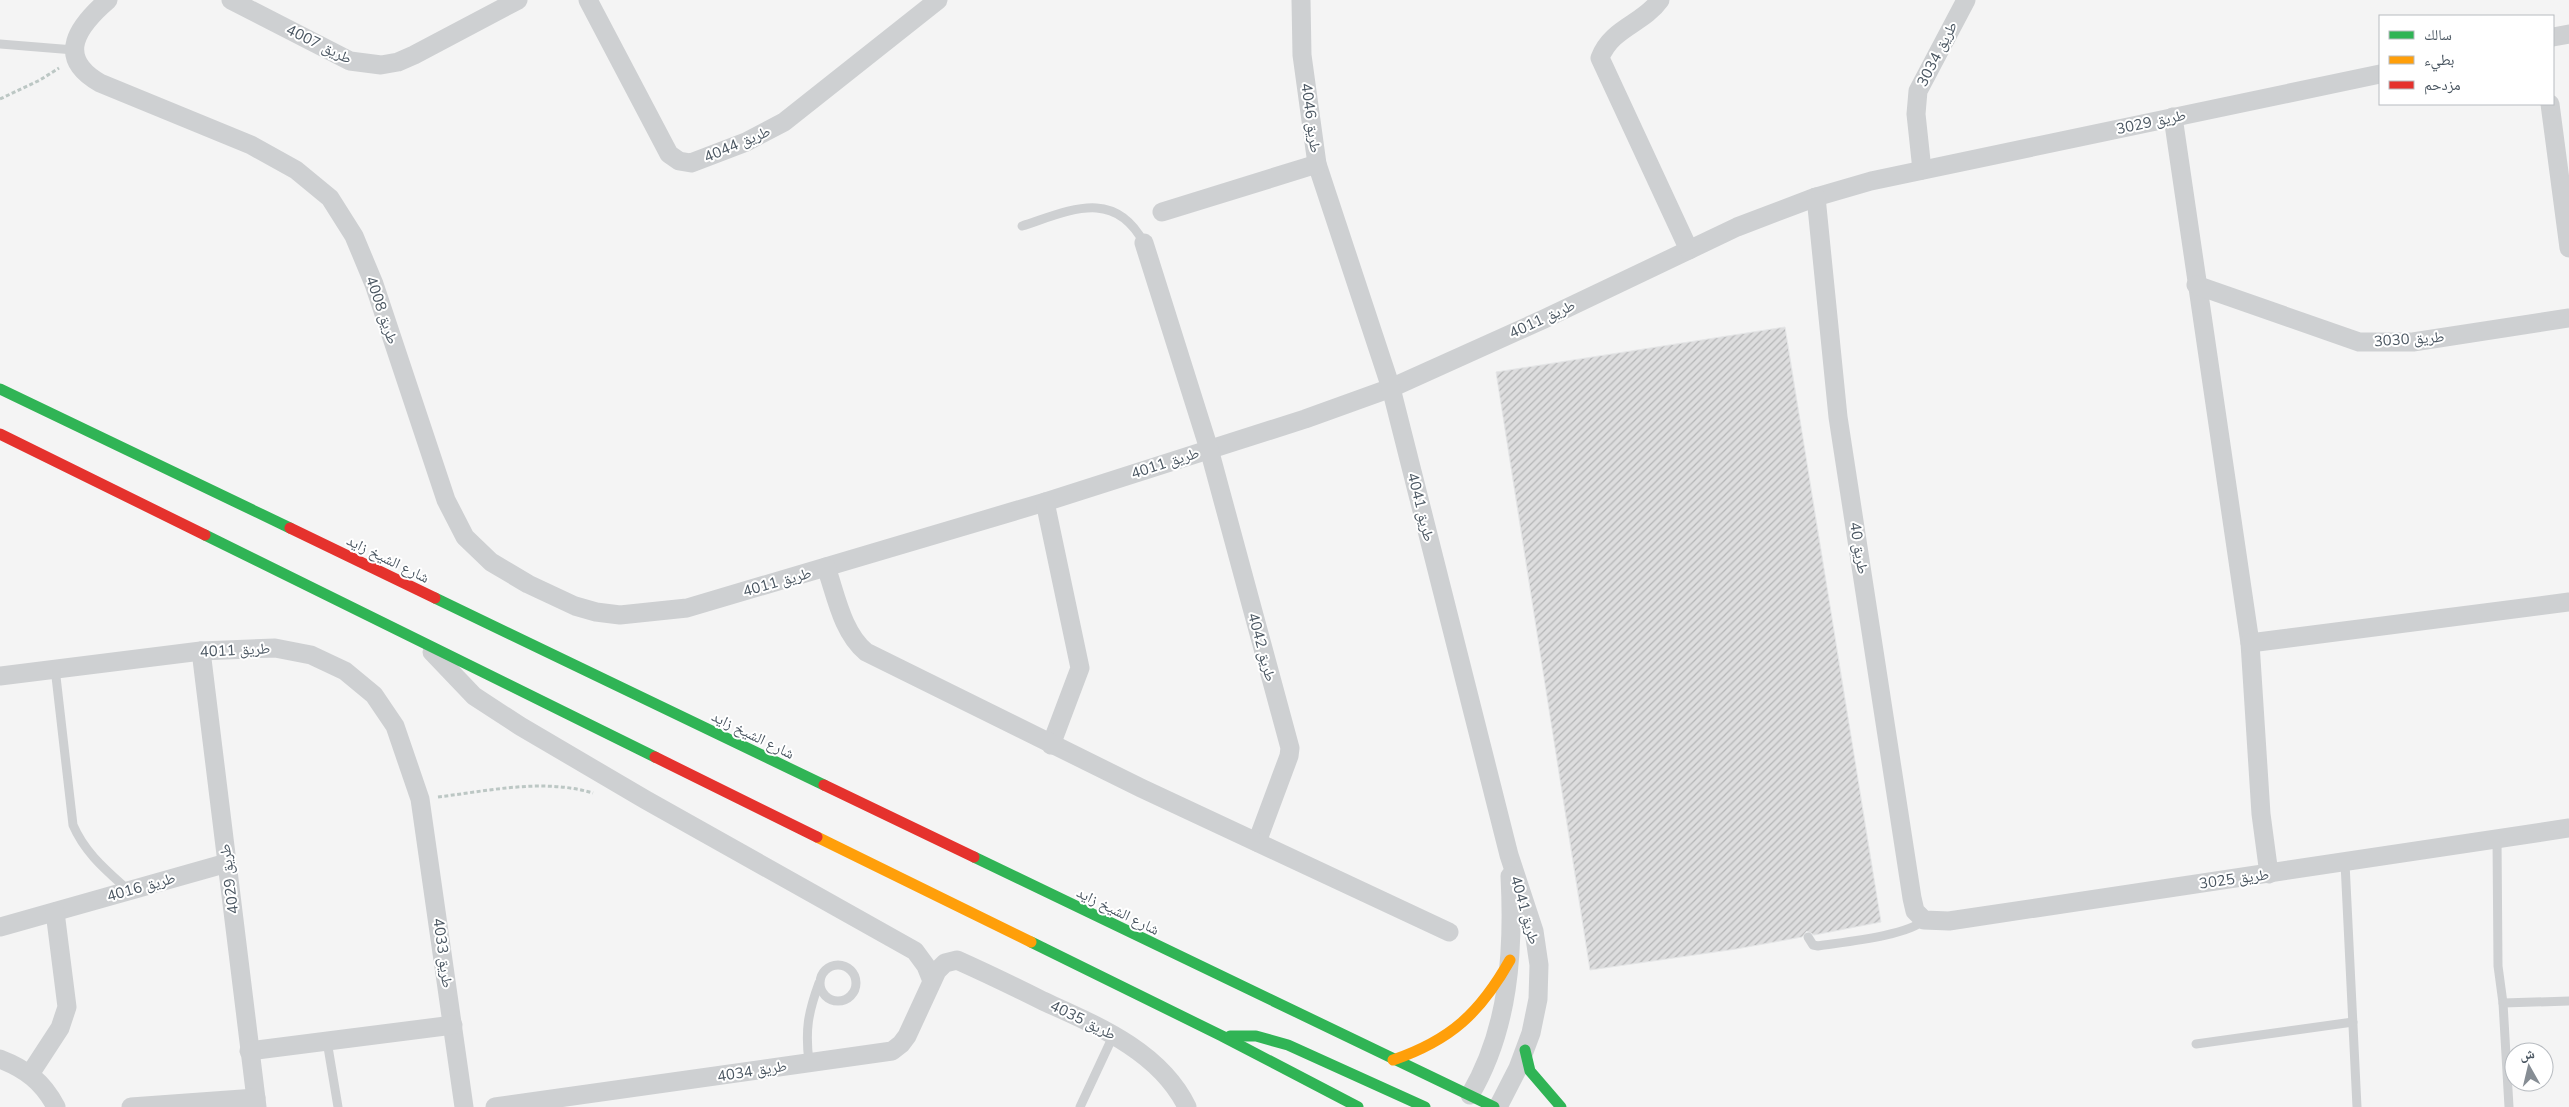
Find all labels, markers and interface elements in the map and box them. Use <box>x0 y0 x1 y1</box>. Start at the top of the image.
legend <box>2379 15 2554 105</box>
street label: طريق 3034 <box>1912 18 1962 90</box>
street label: طريق 4007 <box>283 20 355 69</box>
text: سالك <box>2424 25 2452 45</box>
text: بطيء <box>2424 50 2454 72</box>
text: مزدحم <box>2424 75 2461 95</box>
street label: طريق 4046 <box>1296 82 1326 154</box>
street label: طريق 3029 <box>2114 105 2188 139</box>
street label: طريق 4044 <box>701 121 773 167</box>
street label: طريق 4008 <box>361 273 403 347</box>
street label: طريق 4011 <box>1506 295 1578 343</box>
street label: طريق 3030 <box>2373 327 2445 351</box>
street label: طريق 4011 <box>1128 443 1202 483</box>
street label: طريق 4041 <box>1403 470 1439 544</box>
street label: طريق 40 <box>1845 520 1873 576</box>
street label: شارع الشيخ زايد <box>343 530 433 588</box>
street label: طريق 4011 <box>740 563 814 601</box>
street label: طريق 4042 <box>1243 610 1281 684</box>
street label: طريق 4011 <box>199 638 271 662</box>
street label: شارع الشيخ زايد <box>708 706 798 764</box>
street label: طريق 4029 <box>215 843 243 915</box>
street label: طريق 3025 <box>2198 864 2270 894</box>
street label: طريق 4016 <box>104 868 178 906</box>
street label: طريق 4041 <box>1506 873 1544 947</box>
street label: شارع الشيخ زايد <box>1073 882 1163 940</box>
street label: طريق 4033 <box>428 917 458 989</box>
street label: طريق 4035 <box>1047 996 1119 1045</box>
north arrow <box>2504 1042 2554 1092</box>
text: ش <box>2519 1044 2536 1065</box>
street label: طريق 4034 <box>716 1056 789 1086</box>

